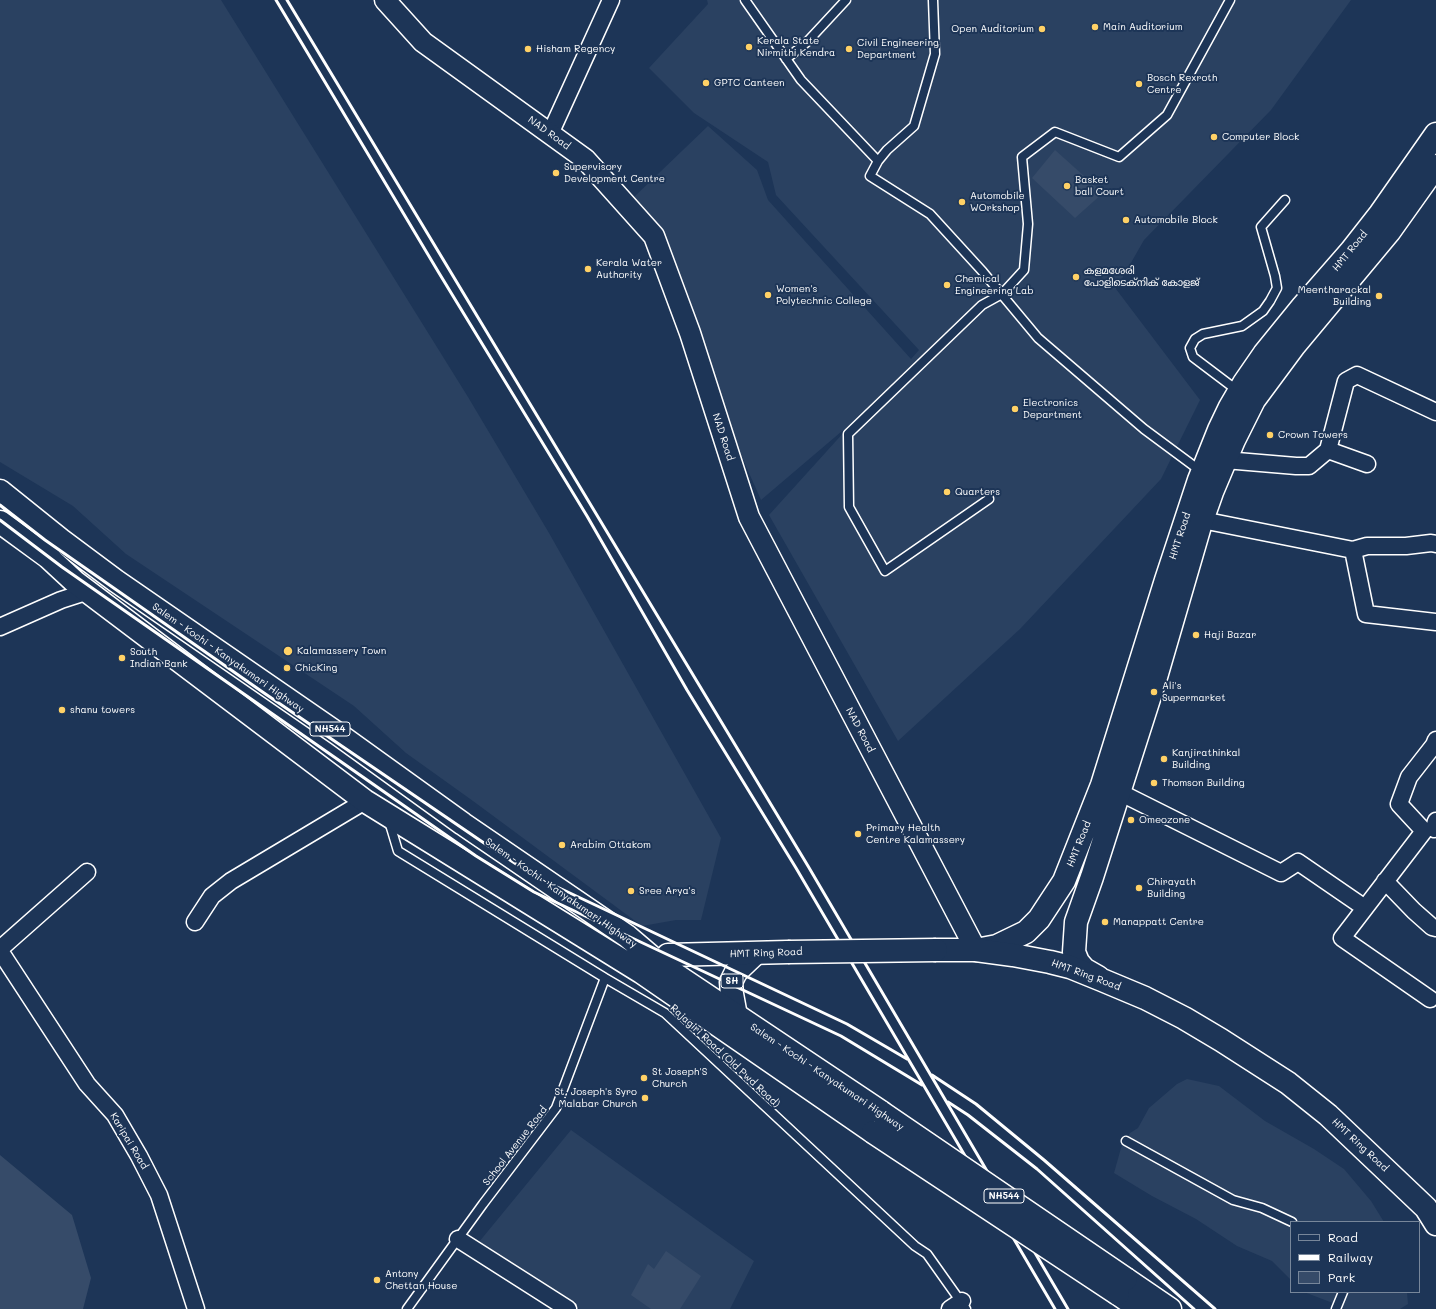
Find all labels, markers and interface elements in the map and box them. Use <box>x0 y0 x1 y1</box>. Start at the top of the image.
place label: Main Auditorium <box>1103 21 1183 33</box>
marker: Main Auditorium <box>1090 22 1100 32</box>
place label: Open Auditorium <box>951 23 1034 35</box>
marker: Open Auditorium <box>1037 24 1047 34</box>
place label: Kerala State Nirmithi Kendra <box>757 35 835 58</box>
place label: Civil Engineering Department <box>857 37 939 60</box>
marker: Kerala State Nirmithi Kendra <box>744 42 754 52</box>
place label: Hisham Regency <box>536 43 615 55</box>
marker: Hisham Regency <box>523 44 533 54</box>
marker: Civil Engineering Department <box>844 44 854 54</box>
place label: Bosch Rexroth Centre <box>1147 72 1217 96</box>
place label: GPTC Canteen <box>714 77 785 89</box>
marker: GPTC Canteen <box>701 78 711 88</box>
marker: Bosch Rexroth Centre <box>1134 79 1144 89</box>
street label: NAD Road <box>526 114 572 152</box>
place label: Computer Block <box>1222 131 1299 143</box>
marker: Computer Block <box>1209 132 1219 142</box>
place label: Supervisory Development Centre <box>564 161 665 184</box>
marker: Supervisory Development Centre <box>551 168 561 178</box>
place label: Basket ball Court <box>1075 174 1124 198</box>
marker: Basket ball Court <box>1062 181 1072 191</box>
place label: Automobile WOrkshop <box>970 190 1025 214</box>
marker: Automobile WOrkshop <box>957 197 967 207</box>
place label: Automobile Block <box>1134 214 1218 226</box>
marker: Automobile Block <box>1121 215 1131 225</box>
street label: HMT Road <box>1330 228 1370 274</box>
place label: Kerala Water Authority <box>596 257 662 280</box>
marker: Kerala Water Authority <box>583 264 593 274</box>
place label: കളമശേരി പോളിടെക്നിക് കോളജ് <box>1084 265 1200 288</box>
marker: കളമശേരി പോളിടെക്നിക് കോളജ് <box>1071 272 1081 282</box>
place label: Chemical Engineering Lab <box>955 273 1034 296</box>
marker: Chemical Engineering Lab <box>942 280 952 290</box>
place label: Women's Polytechnic College <box>776 283 872 306</box>
place label: Meentharackal Building <box>1298 284 1371 308</box>
marker: Women's Polytechnic College <box>763 290 773 300</box>
marker: Meentharackal Building <box>1374 291 1384 301</box>
place label: Electronics Department <box>1023 397 1082 420</box>
marker: Electronics Department <box>1010 404 1020 414</box>
street label: NAD Road <box>710 412 736 462</box>
place label: Crown Towers <box>1278 429 1348 441</box>
marker: Crown Towers <box>1265 430 1275 440</box>
place label: Quarters <box>955 486 1000 498</box>
marker: Quarters <box>942 487 952 497</box>
street label: HMT Road <box>1167 511 1193 561</box>
street label: Salem - Kochi - Kanyakumari Highway <box>150 601 306 715</box>
place label: Haji Bazar <box>1204 629 1256 641</box>
marker: Haji Bazar <box>1191 630 1201 640</box>
marker: Kalamassery Town <box>282 645 294 657</box>
place label: Kalamassery Town <box>297 645 386 657</box>
place label: South Indian Bank <box>130 646 188 670</box>
marker: South Indian Bank <box>117 653 127 663</box>
place label: ChicKing <box>295 662 337 674</box>
marker: ChicKing <box>282 663 292 673</box>
place label: Ali's Supermarket <box>1162 680 1226 704</box>
marker: Ali's Supermarket <box>1149 687 1159 697</box>
place label: shanu towers <box>70 704 135 716</box>
marker: shanu towers <box>57 705 67 715</box>
street label: NAD Road <box>843 705 877 755</box>
road number: NH544 <box>310 722 350 736</box>
place label: Kanjirathinkal Building <box>1172 747 1240 770</box>
marker: Kanjirathinkal Building <box>1159 754 1169 764</box>
place label: Thomson Building <box>1162 777 1245 789</box>
marker: Thomson Building <box>1149 778 1159 788</box>
place label: Omeozone <box>1139 814 1190 826</box>
marker: Omeozone <box>1126 815 1136 825</box>
street label: HMT Road <box>1064 819 1094 869</box>
place label: Primary Health Centre Kalamassery <box>866 822 965 846</box>
marker: Primary Health Centre Kalamassery <box>853 829 863 839</box>
street label: Salem - Kochi - Kanyakumari Highway <box>483 836 639 950</box>
place label: Arabim Ottakom <box>570 839 651 851</box>
marker: Arabim Ottakom <box>557 840 567 850</box>
place label: Chirayath Building <box>1147 876 1196 900</box>
marker: Chirayath Building <box>1134 883 1144 893</box>
place label: Sree Arya's <box>639 885 696 897</box>
marker: Sree Arya's <box>626 886 636 896</box>
place label: Manappatt Centre <box>1113 916 1204 928</box>
marker: Manappatt Centre <box>1100 917 1110 927</box>
street label: HMT Ring Road <box>729 946 803 960</box>
street label: HMT Ring Road <box>1050 957 1122 993</box>
road number: SH <box>721 974 743 988</box>
street label: Rajagiri Road (Old Pwd Road) <box>668 1002 782 1110</box>
street label: Salem - Kochi - Kanyakumari Highway <box>748 1021 906 1133</box>
place label: St Joseph'S Church <box>652 1066 707 1090</box>
marker: St Joseph'S Church <box>639 1073 649 1083</box>
place label: St. Joseph's Syro Malabar Church <box>554 1086 637 1110</box>
marker: St. Joseph's Syro Malabar Church <box>640 1093 650 1103</box>
street label: School Avenue Road <box>480 1104 550 1188</box>
street label: Karipai Road <box>107 1111 151 1171</box>
street label: HMT Ring Road <box>1329 1116 1391 1174</box>
road number: NH544 <box>984 1189 1024 1203</box>
legend <box>1290 1221 1420 1293</box>
text: Road <box>1328 1229 1358 1245</box>
text: Railway <box>1328 1249 1373 1265</box>
place label: Antony Chettan House <box>385 1268 457 1292</box>
text: Park <box>1328 1269 1355 1285</box>
marker: Antony Chettan House <box>372 1275 382 1285</box>

